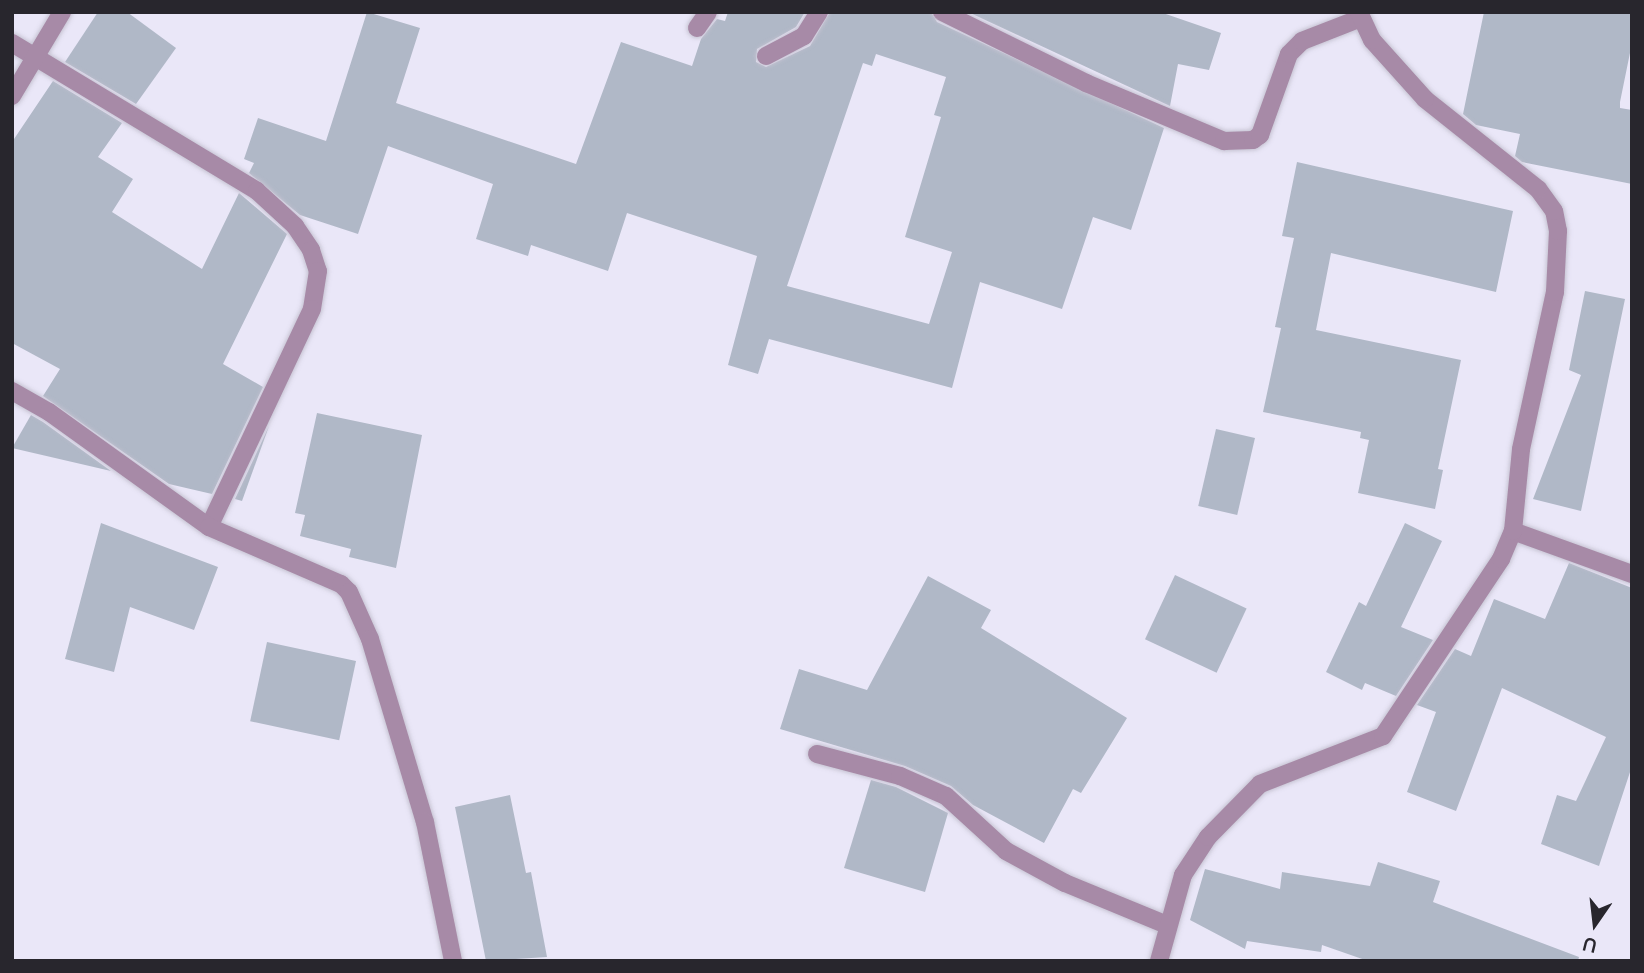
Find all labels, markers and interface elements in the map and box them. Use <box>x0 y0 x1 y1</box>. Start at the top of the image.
north arrow <box>1560 889 1630 959</box>
text: U <box>1580 930 1600 959</box>

